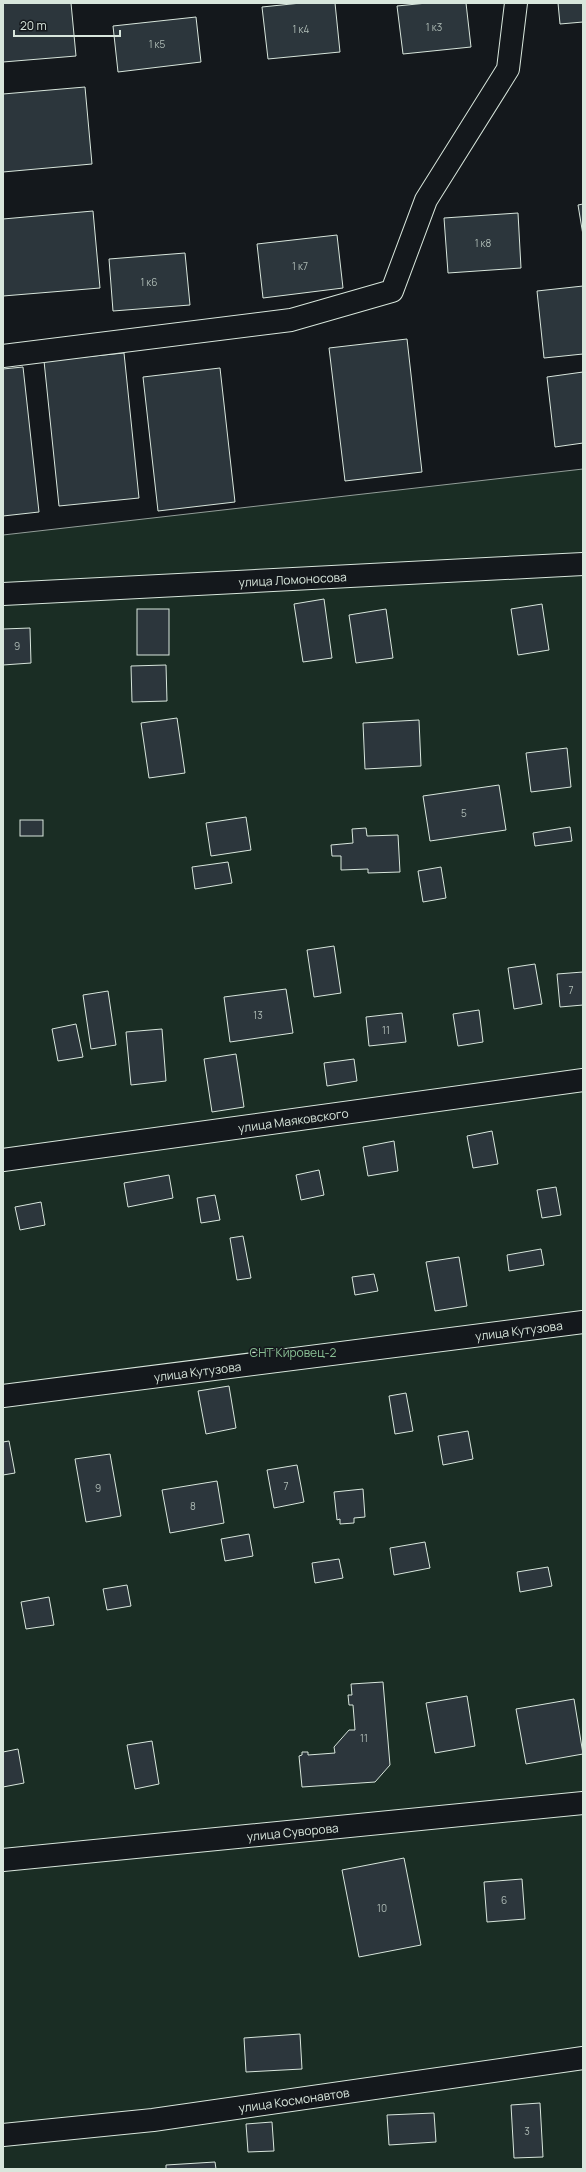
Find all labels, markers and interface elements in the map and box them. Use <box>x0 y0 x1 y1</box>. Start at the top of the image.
scale bar <box>14 12 120 38</box>
text: 20 m <box>20 17 47 34</box>
house number: 1 к3 <box>426 20 442 34</box>
house number: 1 к4 <box>293 22 309 36</box>
house number: 1 к5 <box>149 37 166 51</box>
house number: 1 к8 <box>475 236 492 250</box>
house number: 1 к7 <box>292 259 308 273</box>
house number: 1 к6 <box>140 275 158 289</box>
street label: улица Ломоносова <box>238 568 347 590</box>
house number: 9 <box>14 639 20 653</box>
house number: 5 <box>461 806 467 820</box>
house number: 7 <box>568 983 574 997</box>
house number: 13 <box>253 1008 263 1022</box>
house number: 11 <box>382 1023 390 1037</box>
street label: улица Маяковского <box>237 1104 350 1136</box>
street label: улица Кутузова <box>474 1316 563 1344</box>
park label: СНТ Кировец-2 <box>250 1344 337 1361</box>
street label: улица Кутузова <box>153 1357 242 1385</box>
house number: 7 <box>283 1479 289 1493</box>
house number: 9 <box>95 1481 101 1495</box>
house number: 8 <box>190 1499 196 1513</box>
house number: 11 <box>360 1731 368 1745</box>
street label: улица Суворова <box>246 1819 339 1845</box>
house number: 6 <box>501 1893 507 1907</box>
house number: 10 <box>377 1901 387 1915</box>
street label: улица Космонавтов <box>237 2083 351 2116</box>
house number: 3 <box>524 2124 530 2138</box>

